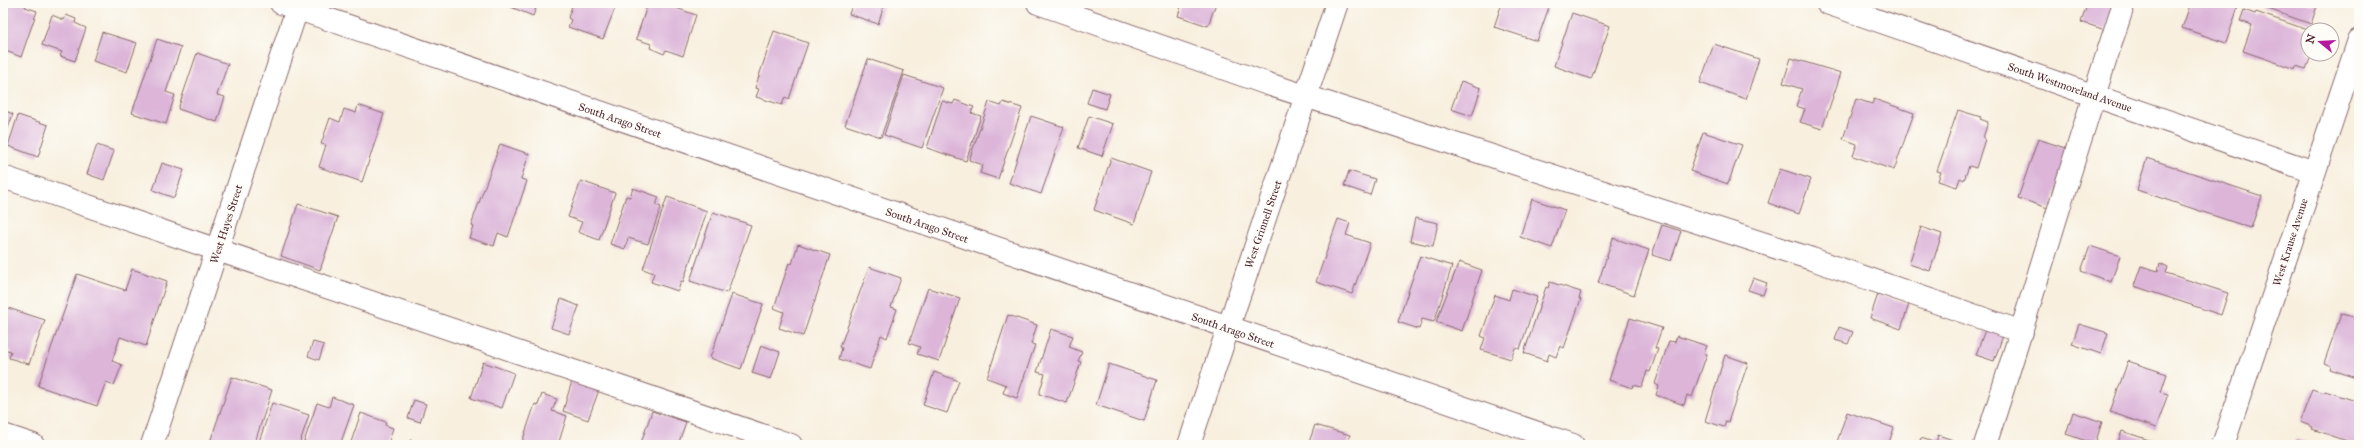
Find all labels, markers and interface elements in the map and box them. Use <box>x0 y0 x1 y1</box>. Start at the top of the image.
north arrow <box>2300 22 2340 62</box>
text: N <box>2303 32 2319 46</box>
street label: South Westmoreland Avenue <box>2006 60 2134 115</box>
street label: South Arago Street <box>577 100 663 141</box>
street label: West Grinnell Street <box>1242 178 1285 270</box>
street label: West Hayes Street <box>208 183 245 265</box>
street label: West Krause Avenue <box>2270 196 2311 288</box>
street label: South Arago Street <box>884 205 970 246</box>
street label: South Arago Street <box>1190 310 1276 351</box>

